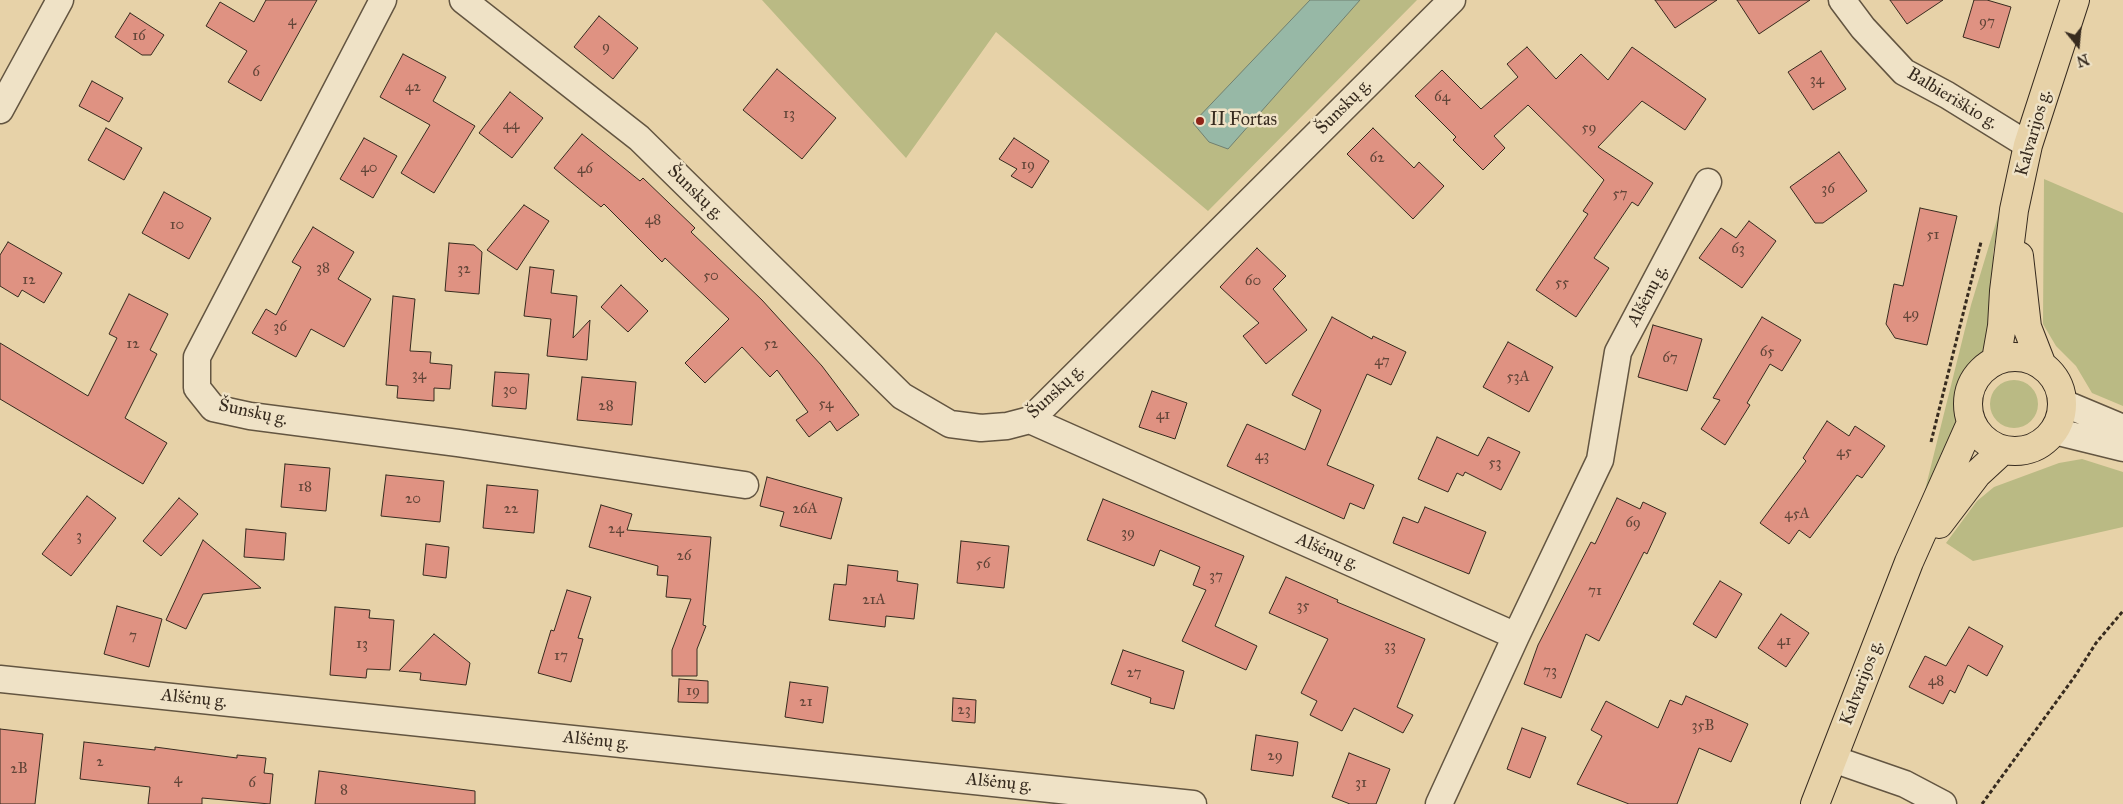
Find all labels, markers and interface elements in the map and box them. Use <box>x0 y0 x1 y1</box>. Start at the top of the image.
house number: 4 <box>288 12 296 30</box>
house number: 97 <box>1979 13 1995 31</box>
north arrow <box>2053 20 2103 70</box>
house number: 16 <box>132 27 146 45</box>
house number: 9 <box>602 38 610 56</box>
text: N <box>2074 50 2091 70</box>
house number: 6 <box>252 63 260 81</box>
street label: Balbieriškio g. <box>1903 63 2001 135</box>
house number: 34 <box>1810 71 1824 89</box>
street label: Šunskų g. <box>1312 75 1376 139</box>
house number: 42 <box>405 78 421 96</box>
street label: Kalvarijos g. <box>2011 87 2057 179</box>
house number: 64 <box>1434 88 1450 106</box>
house number: 13 <box>783 105 795 123</box>
place label: II Fortas <box>1210 110 1277 132</box>
marker: II Fortas <box>1194 115 1206 127</box>
house number: 44 <box>503 116 519 134</box>
house number: 59 <box>1581 119 1597 137</box>
house number: 62 <box>1369 149 1385 167</box>
house number: 19 <box>1021 156 1035 174</box>
house number: 40 <box>360 159 378 177</box>
house number: 46 <box>577 160 593 178</box>
street label: Šunskų g. <box>662 161 728 225</box>
house number: 36 <box>1821 180 1835 198</box>
house number: 57 <box>1613 185 1627 203</box>
house number: 48 <box>645 211 661 229</box>
house number: 10 <box>170 216 184 234</box>
house number: 51 <box>1927 226 1939 244</box>
house number: 63 <box>1731 240 1745 258</box>
house number: 38 <box>316 259 330 277</box>
house number: 32 <box>457 260 471 278</box>
street label: Alšėnų g. <box>1623 262 1673 330</box>
house number: 50 <box>703 267 719 285</box>
house number: 12 <box>22 271 36 289</box>
house number: 60 <box>1245 272 1261 290</box>
house number: 55 <box>1555 274 1569 292</box>
house number: 49 <box>1903 305 1919 323</box>
house number: 36 <box>273 318 287 336</box>
house number: 12 <box>126 335 140 353</box>
house number: 52 <box>764 335 778 353</box>
house number: 65 <box>1760 343 1774 361</box>
house number: 67 <box>1662 349 1678 367</box>
house number: 47 <box>1374 352 1390 370</box>
street label: Šunskų g. <box>1023 360 1089 424</box>
house number: 34 <box>412 366 426 384</box>
house number: 53A <box>1506 368 1530 386</box>
house number: 30 <box>503 381 517 399</box>
street label: Šunskų g. <box>216 395 290 431</box>
house number: 54 <box>819 395 833 413</box>
house number: 28 <box>598 397 614 415</box>
house number: 41 <box>1156 406 1170 424</box>
house number: 45 <box>1836 443 1852 461</box>
house number: 43 <box>1255 447 1269 465</box>
house number: 53 <box>1489 454 1501 472</box>
house number: 18 <box>298 478 312 496</box>
house number: 20 <box>405 490 421 508</box>
house number: 22 <box>504 500 518 518</box>
house number: 26A <box>792 500 818 518</box>
house number: 45A <box>1784 505 1810 523</box>
house number: 69 <box>1625 514 1641 532</box>
house number: 24 <box>608 520 624 538</box>
house number: 39 <box>1121 524 1135 542</box>
house number: 3 <box>76 527 82 545</box>
street label: Alšėnų g. <box>1292 529 1362 575</box>
house number: 26 <box>676 547 692 565</box>
house number: 56 <box>976 555 990 573</box>
house number: 37 <box>1209 567 1223 585</box>
house number: 71 <box>1588 582 1602 600</box>
house number: 21A <box>862 591 886 609</box>
house number: 35 <box>1297 597 1309 615</box>
house number: 7 <box>129 627 137 645</box>
house number: 41 <box>1777 632 1791 650</box>
house number: 13 <box>356 635 368 653</box>
house number: 33 <box>1384 637 1396 655</box>
street label: Kalvarijos g. <box>1836 638 1888 728</box>
house number: 17 <box>554 647 568 665</box>
house number: 73 <box>1543 662 1557 680</box>
house number: 27 <box>1126 664 1142 682</box>
house number: 48 <box>1928 672 1944 690</box>
house number: 19 <box>686 682 700 700</box>
street label: Alšėnų g. <box>160 685 228 713</box>
house number: 21 <box>799 693 813 711</box>
house number: 23 <box>957 701 971 719</box>
house number: 35B <box>1692 717 1714 735</box>
street label: Alšėnų g. <box>562 727 630 755</box>
house number: 29 <box>1267 747 1283 765</box>
house number: 2 <box>96 753 104 771</box>
house number: 2B <box>10 760 28 778</box>
street label: Alšėnų g. <box>965 769 1033 797</box>
house number: 4 <box>174 770 182 788</box>
house number: 6 <box>248 774 256 792</box>
house number: 31 <box>1355 774 1367 792</box>
house number: 8 <box>340 781 348 799</box>

